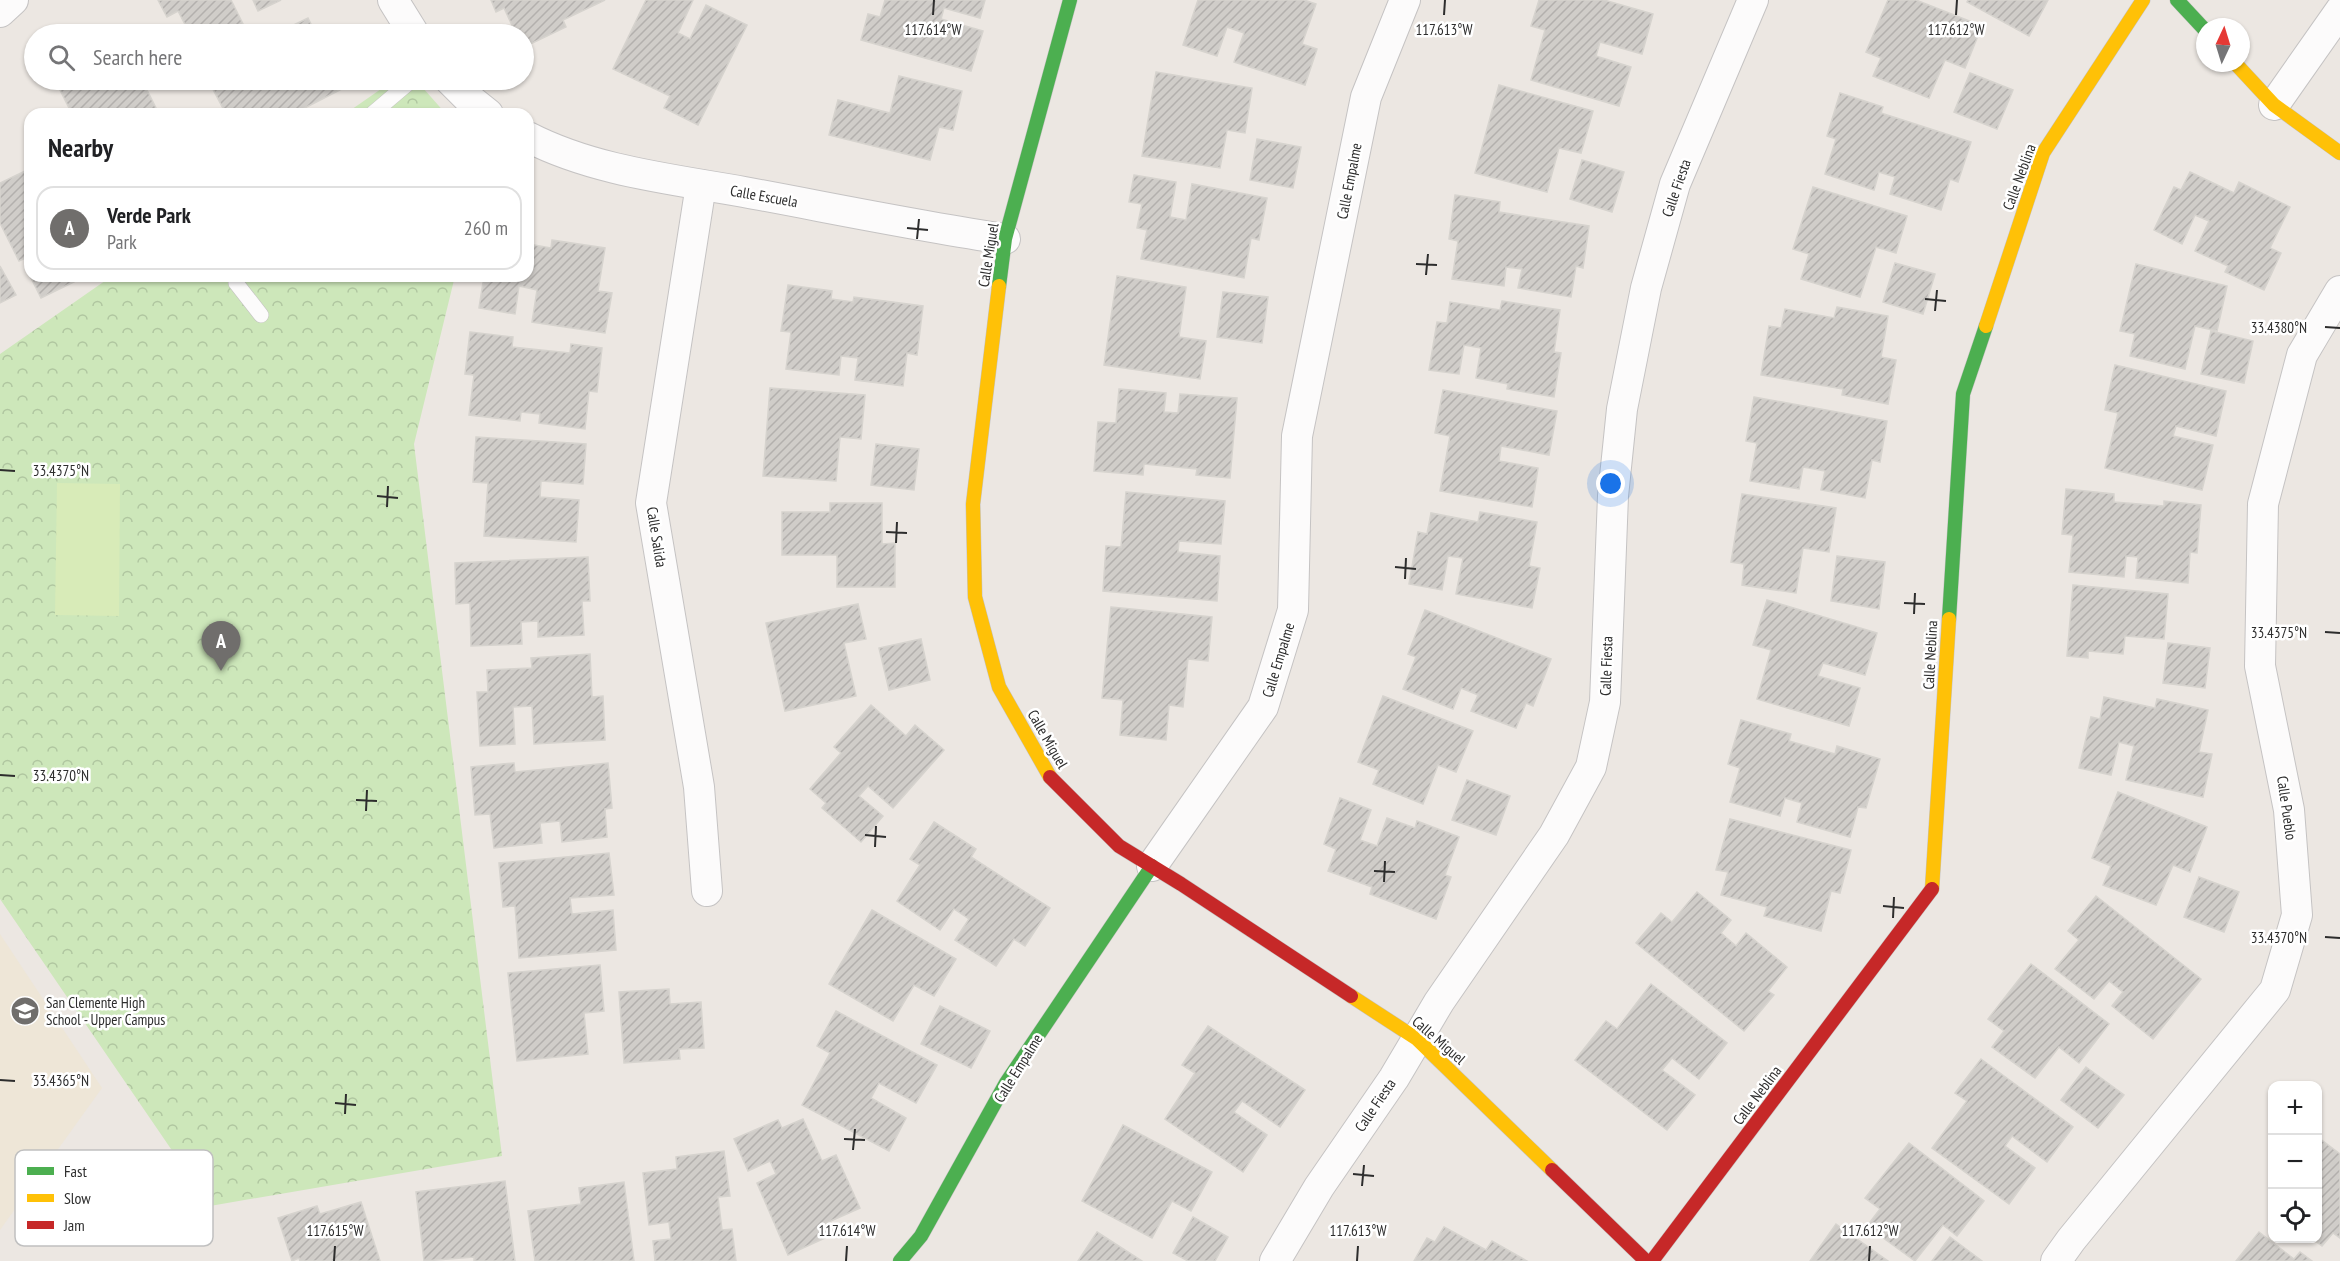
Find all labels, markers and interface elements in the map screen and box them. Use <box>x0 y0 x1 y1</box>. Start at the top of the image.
north arrow <box>2196 18 2250 72</box>
text: 117.614°W <box>904 20 962 39</box>
text: 117.613°W <box>1415 20 1473 39</box>
text: 117.612°W <box>1927 20 1985 39</box>
search box <box>24 24 534 90</box>
icon: search <box>45 41 78 74</box>
text: Search here <box>93 43 182 71</box>
text: Nearby <box>48 131 113 164</box>
street label: Calle Empalme <box>1332 141 1366 221</box>
street label: Calle Neblina <box>1998 141 2040 213</box>
street label: Calle Fiesta <box>1657 157 1695 219</box>
street label: Calle Escuela <box>729 181 799 211</box>
text: Verde Park <box>107 201 191 229</box>
text: A <box>64 215 75 241</box>
text: 260 m <box>464 215 508 241</box>
street label: Calle Miguel <box>974 221 1003 288</box>
text: Park <box>107 229 137 255</box>
text: 33.4380°N <box>2251 318 2307 337</box>
text: 33.4375°N <box>33 461 89 480</box>
your location <box>1596 469 1625 498</box>
street label: Calle Salida <box>643 506 671 568</box>
street label: Calle Empalme <box>1258 620 1298 700</box>
street label: Calle Neblina <box>1919 620 1941 690</box>
pin: A <box>202 622 240 671</box>
text: 33.4375°N <box>2251 623 2307 642</box>
street label: Calle Fiesta <box>1595 636 1617 696</box>
street label: Calle Miguel <box>1024 706 1073 772</box>
text: 33.4370°N <box>33 766 89 785</box>
street label: Calle Pueblo <box>2273 775 2301 841</box>
text: 33.4370°N <box>2251 928 2307 947</box>
place label: San Clemente High School - Upper Campus <box>46 993 165 1029</box>
school or university icon: San Clemente High School - Upper Campus <box>9 995 41 1027</box>
street label: Calle Miguel <box>1408 1012 1470 1069</box>
street label: Calle Empalme <box>989 1030 1047 1106</box>
street label: Calle Neblina <box>1729 1062 1785 1128</box>
text: 33.4365°N <box>33 1071 89 1090</box>
street label: Calle Fiesta <box>1350 1075 1400 1135</box>
map controls <box>2268 1081 2322 1243</box>
button: + <box>2268 1081 2322 1135</box>
button: − <box>2268 1135 2322 1189</box>
legend <box>15 1150 213 1246</box>
text: Fast <box>64 1161 87 1181</box>
text: Slow <box>64 1188 91 1208</box>
button: locate <box>2268 1189 2322 1243</box>
text: Jam <box>63 1215 85 1235</box>
text: 117.615°W <box>306 1221 364 1240</box>
text: 117.614°W <box>818 1221 876 1240</box>
text: 117.613°W <box>1329 1221 1387 1240</box>
text: 117.612°W <box>1841 1221 1899 1240</box>

